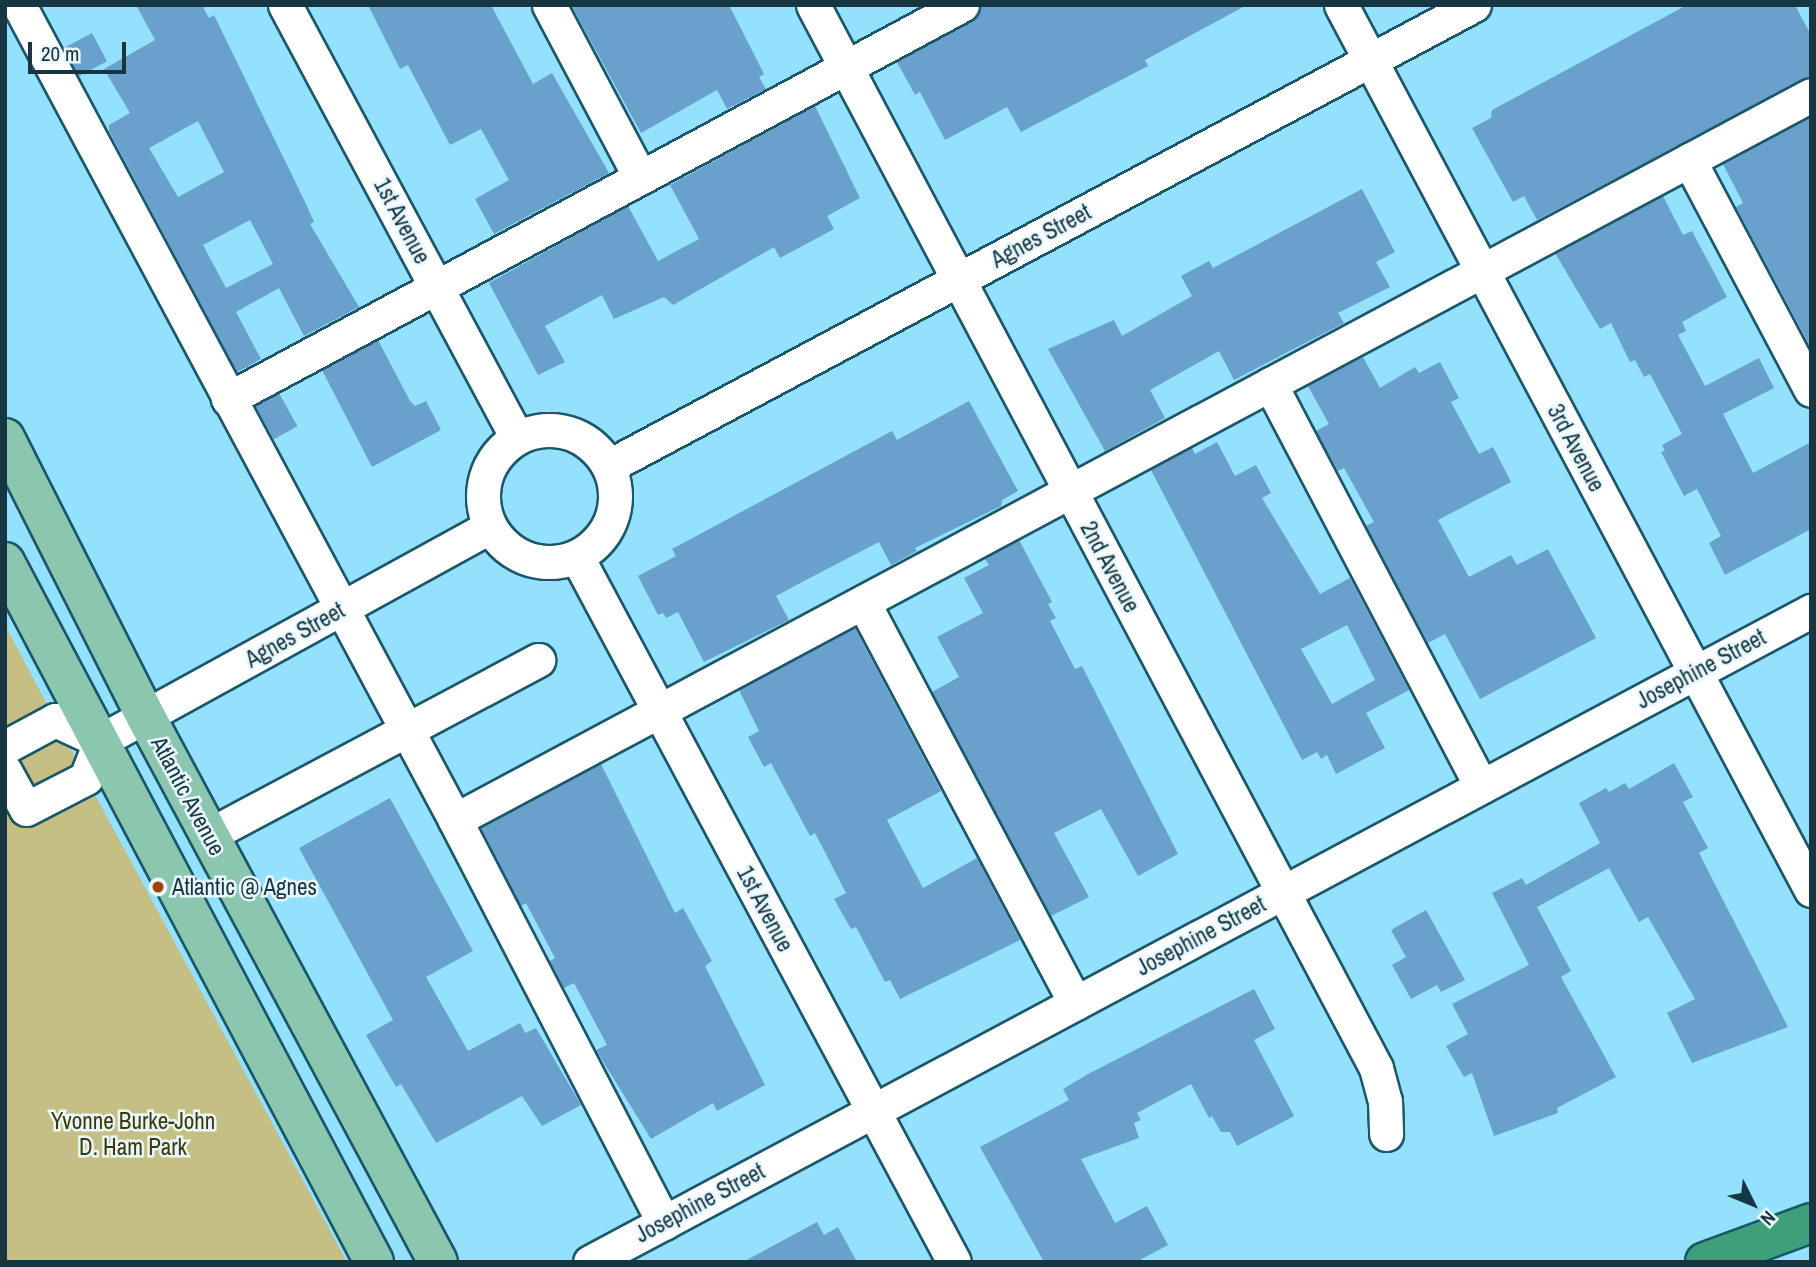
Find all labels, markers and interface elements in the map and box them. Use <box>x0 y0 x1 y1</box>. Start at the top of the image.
scale bar <box>32 28 130 72</box>
text: 20 m <box>41 39 79 68</box>
street label: 1st Avenue <box>368 173 436 269</box>
street label: Agnes Street <box>986 198 1096 274</box>
street label: 3rd Avenue <box>1541 399 1611 497</box>
street label: 2nd Avenue <box>1074 516 1146 618</box>
street label: Agnes Street <box>241 596 349 674</box>
street label: Josephine Street <box>1632 623 1770 715</box>
street label: Atlantic Avenue <box>145 731 231 861</box>
street label: 1st Avenue <box>731 861 799 957</box>
place label: Atlantic @ Agnes <box>172 873 318 901</box>
marker: Atlantic @ Agnes <box>150 879 166 895</box>
street label: Josephine Street <box>1132 890 1270 982</box>
park label: Yvonne Burke-John D. Ham Park <box>51 1107 215 1161</box>
street label: Josephine Street <box>631 1157 769 1249</box>
north arrow <box>1718 1169 1788 1239</box>
text: N <box>1755 1205 1782 1231</box>

